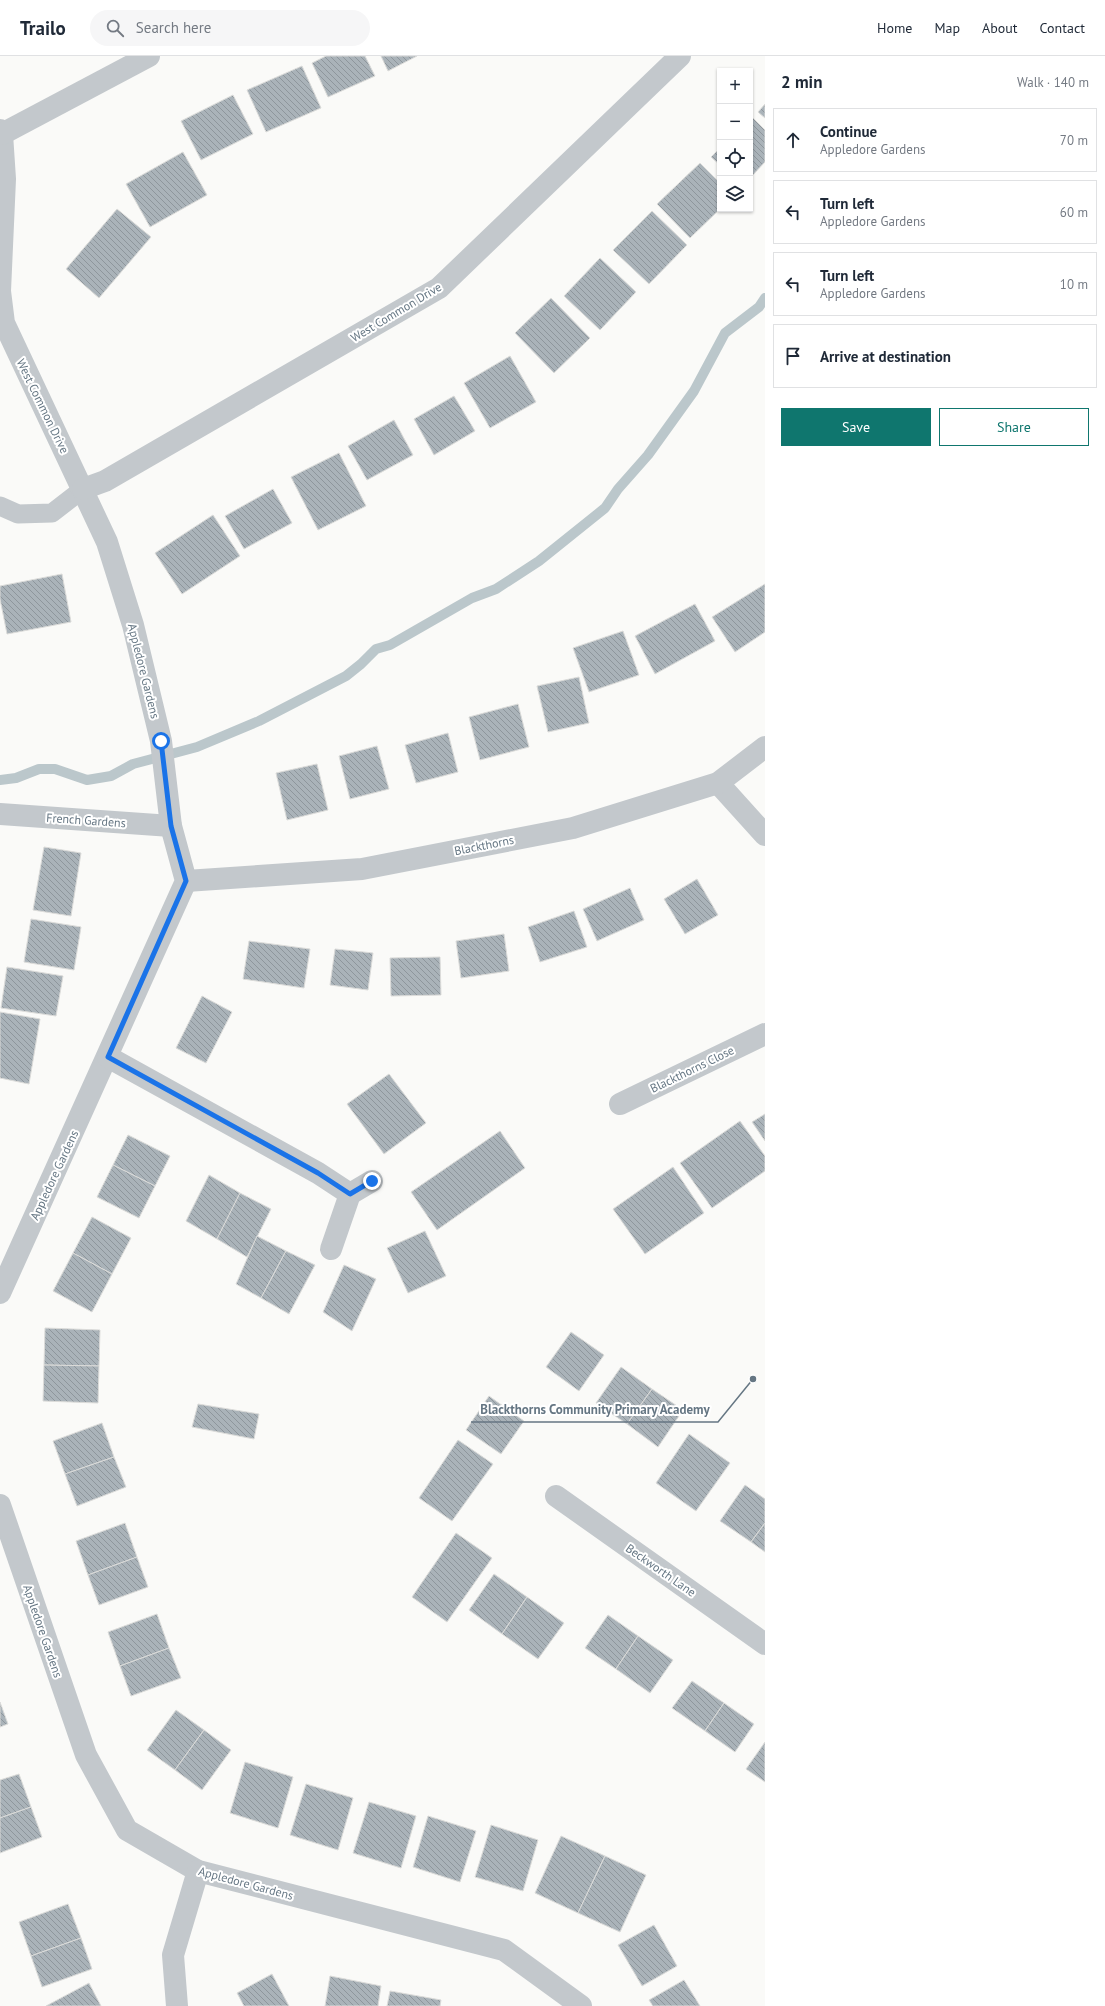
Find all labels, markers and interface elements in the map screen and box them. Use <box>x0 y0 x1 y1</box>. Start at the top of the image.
search box <box>90 10 370 46</box>
text: Trailo <box>20 16 66 40</box>
icon: search <box>104 17 126 39</box>
text: Search here <box>136 18 211 37</box>
text: Home <box>877 19 912 37</box>
text: Map <box>934 19 960 37</box>
text: About <box>982 19 1018 37</box>
text: Contact <box>1040 19 1085 37</box>
map controls <box>717 68 753 212</box>
button: + <box>717 68 753 104</box>
text: 2 min <box>781 71 822 93</box>
text: Walk · 140 m <box>1017 74 1089 91</box>
button: − <box>717 104 753 140</box>
text: Continue <box>820 122 877 141</box>
icon: ahead <box>782 129 804 151</box>
text: 70 m <box>1060 132 1088 149</box>
button: locate <box>717 140 753 176</box>
text: Appledore Gardens <box>820 141 926 158</box>
button: layers <box>717 176 753 212</box>
text: Turn left <box>820 194 874 213</box>
icon: left <box>782 201 804 223</box>
text: 60 m <box>1060 204 1088 221</box>
text: Appledore Gardens <box>820 213 926 230</box>
text: Turn left <box>820 266 874 285</box>
icon: left <box>782 273 804 295</box>
text: 10 m <box>1060 276 1088 293</box>
street label: West Common Drive <box>348 279 444 345</box>
text: Appledore Gardens <box>820 285 926 302</box>
icon: arrive <box>782 345 804 367</box>
text: Arrive at destination <box>820 347 951 366</box>
street label: West Common Drive <box>14 356 72 456</box>
button: Save <box>781 408 931 446</box>
button: Share <box>939 408 1089 446</box>
street label: Appledore Gardens <box>125 622 163 720</box>
route start <box>152 732 170 750</box>
street label: French Gardens <box>46 810 126 830</box>
street label: Blackthorns <box>453 832 515 858</box>
street label: Blackthorns Close <box>648 1042 736 1096</box>
street label: Appledore Gardens <box>27 1128 81 1222</box>
route end <box>363 1172 381 1190</box>
callout: Blackthorns Community Primary Academy <box>471 1397 718 1422</box>
text: Blackthorns Community Primary Academy <box>480 1401 711 1418</box>
street label: Beckworth Lane <box>623 1540 699 1600</box>
street label: Appledore Gardens <box>20 1583 66 1679</box>
street label: Appledore Gardens <box>197 1863 295 1903</box>

